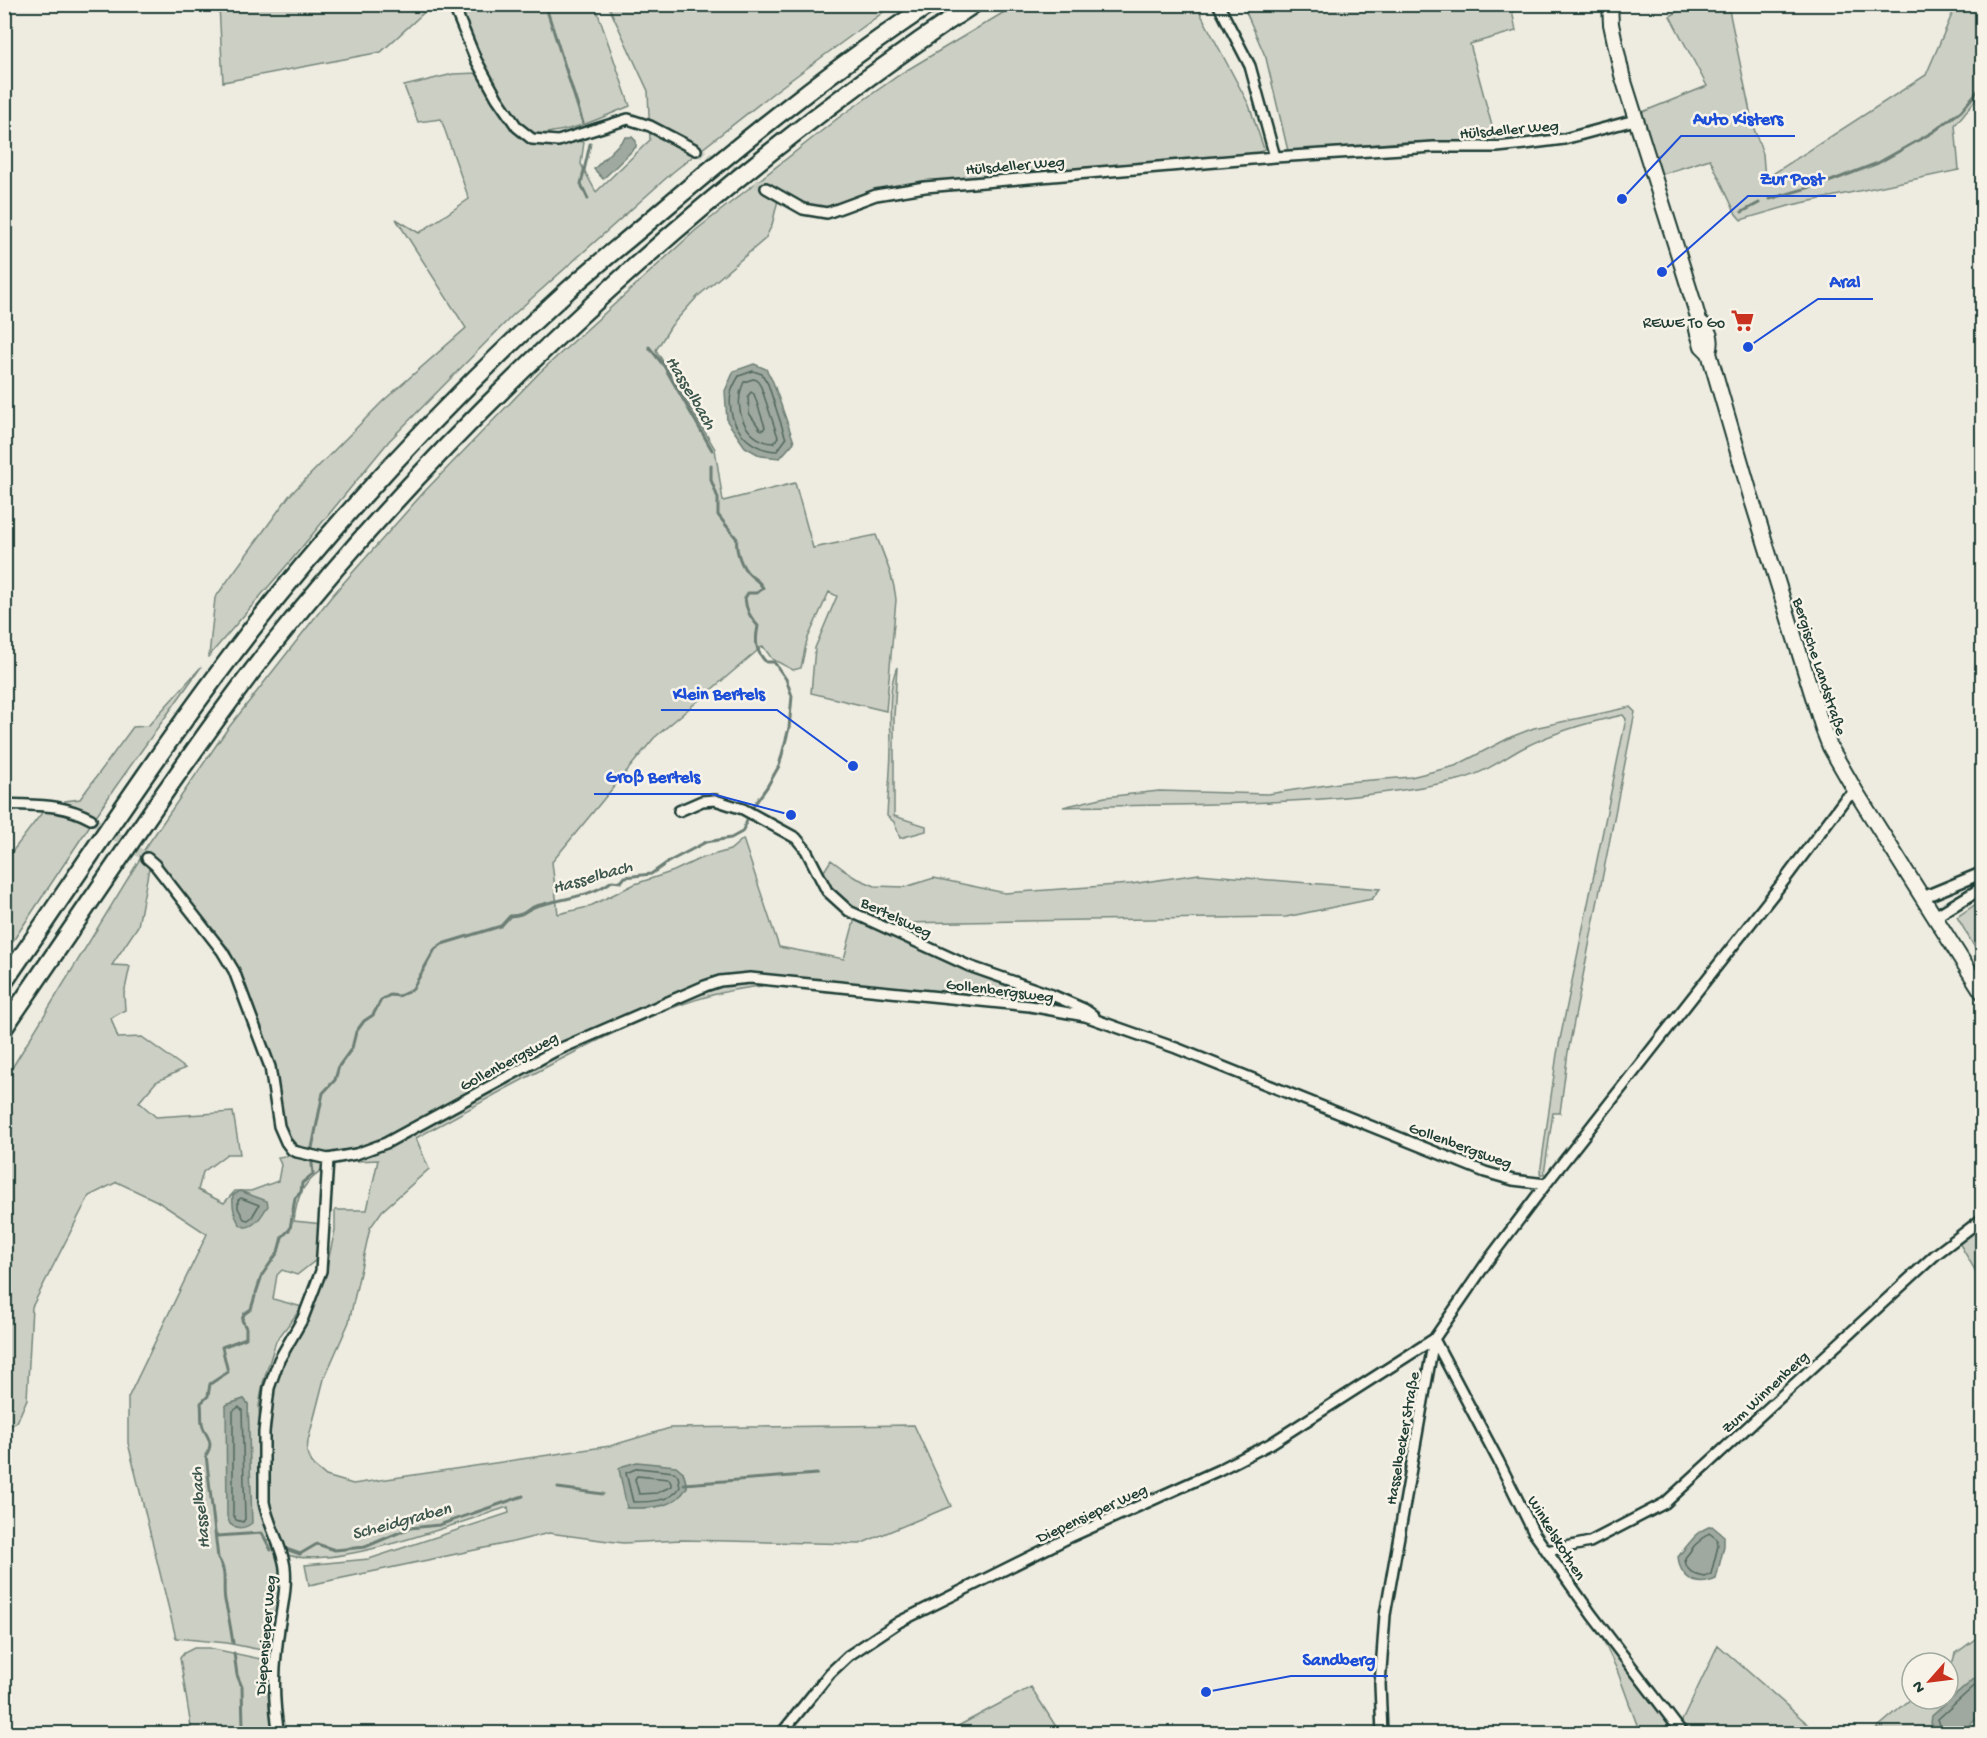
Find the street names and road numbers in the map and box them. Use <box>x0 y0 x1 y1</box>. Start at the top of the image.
street label: Hülsdeller Weg <box>1459 118 1560 145</box>
street label: Hülsdeller Weg <box>965 154 1066 181</box>
street label: Bergische Landstraße <box>1786 595 1849 739</box>
street label: Bertelsweg <box>856 894 934 944</box>
street label: Gollenbergsweg <box>945 976 1055 1009</box>
street label: Gollenbergsweg <box>457 1029 562 1097</box>
street label: Gollenbergsweg <box>1406 1120 1514 1175</box>
street label: Zum Winnenberg <box>1719 1348 1814 1439</box>
street label: Hasselbecker Straße <box>1383 1370 1426 1507</box>
street label: Diepensieper Weg <box>1033 1481 1151 1550</box>
street label: Winkelskothen <box>1522 1493 1589 1585</box>
street label: Diepensieper Weg <box>253 1575 282 1697</box>

